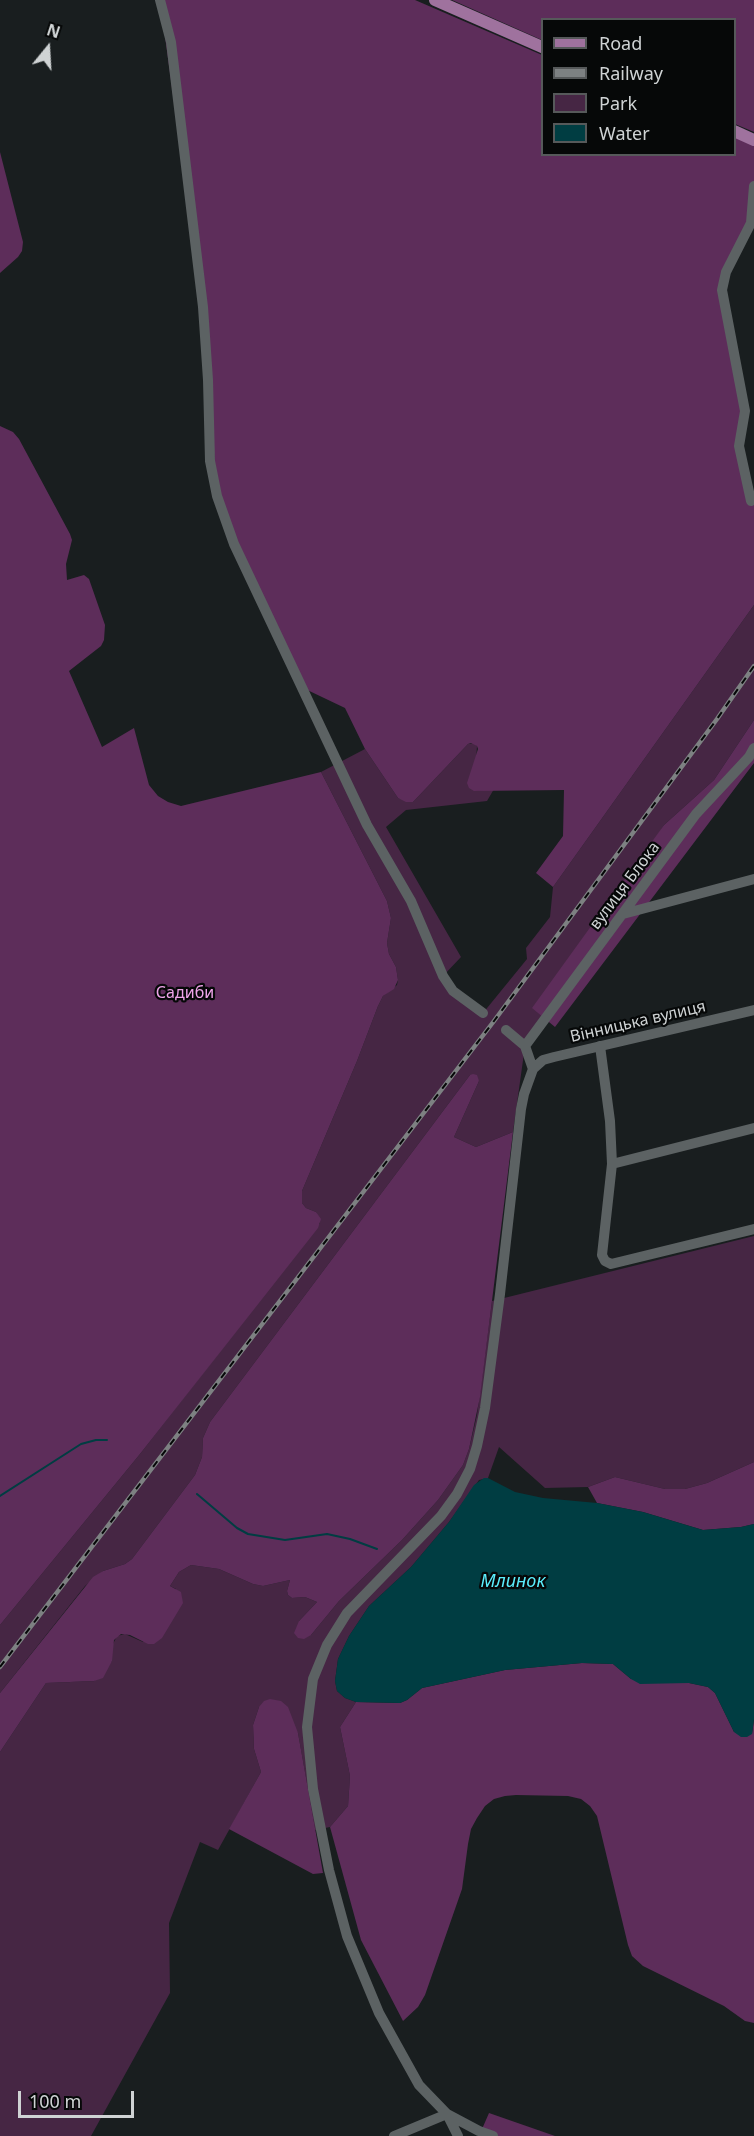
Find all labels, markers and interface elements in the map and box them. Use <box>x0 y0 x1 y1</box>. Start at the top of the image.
north arrow <box>18 18 78 78</box>
text: N <box>44 18 63 43</box>
legend <box>541 18 736 156</box>
text: Road <box>599 31 642 55</box>
text: Railway <box>599 61 663 85</box>
text: Park <box>599 91 637 115</box>
text: Water <box>599 121 650 145</box>
street label: вулиця Блока <box>586 838 664 934</box>
park label: Садиби <box>156 983 214 1003</box>
street label: Вінницька вулиця <box>568 997 708 1047</box>
water label: Млинок <box>481 1571 545 1593</box>
scale bar <box>21 2079 136 2117</box>
text: 100 m <box>29 2089 81 2113</box>

